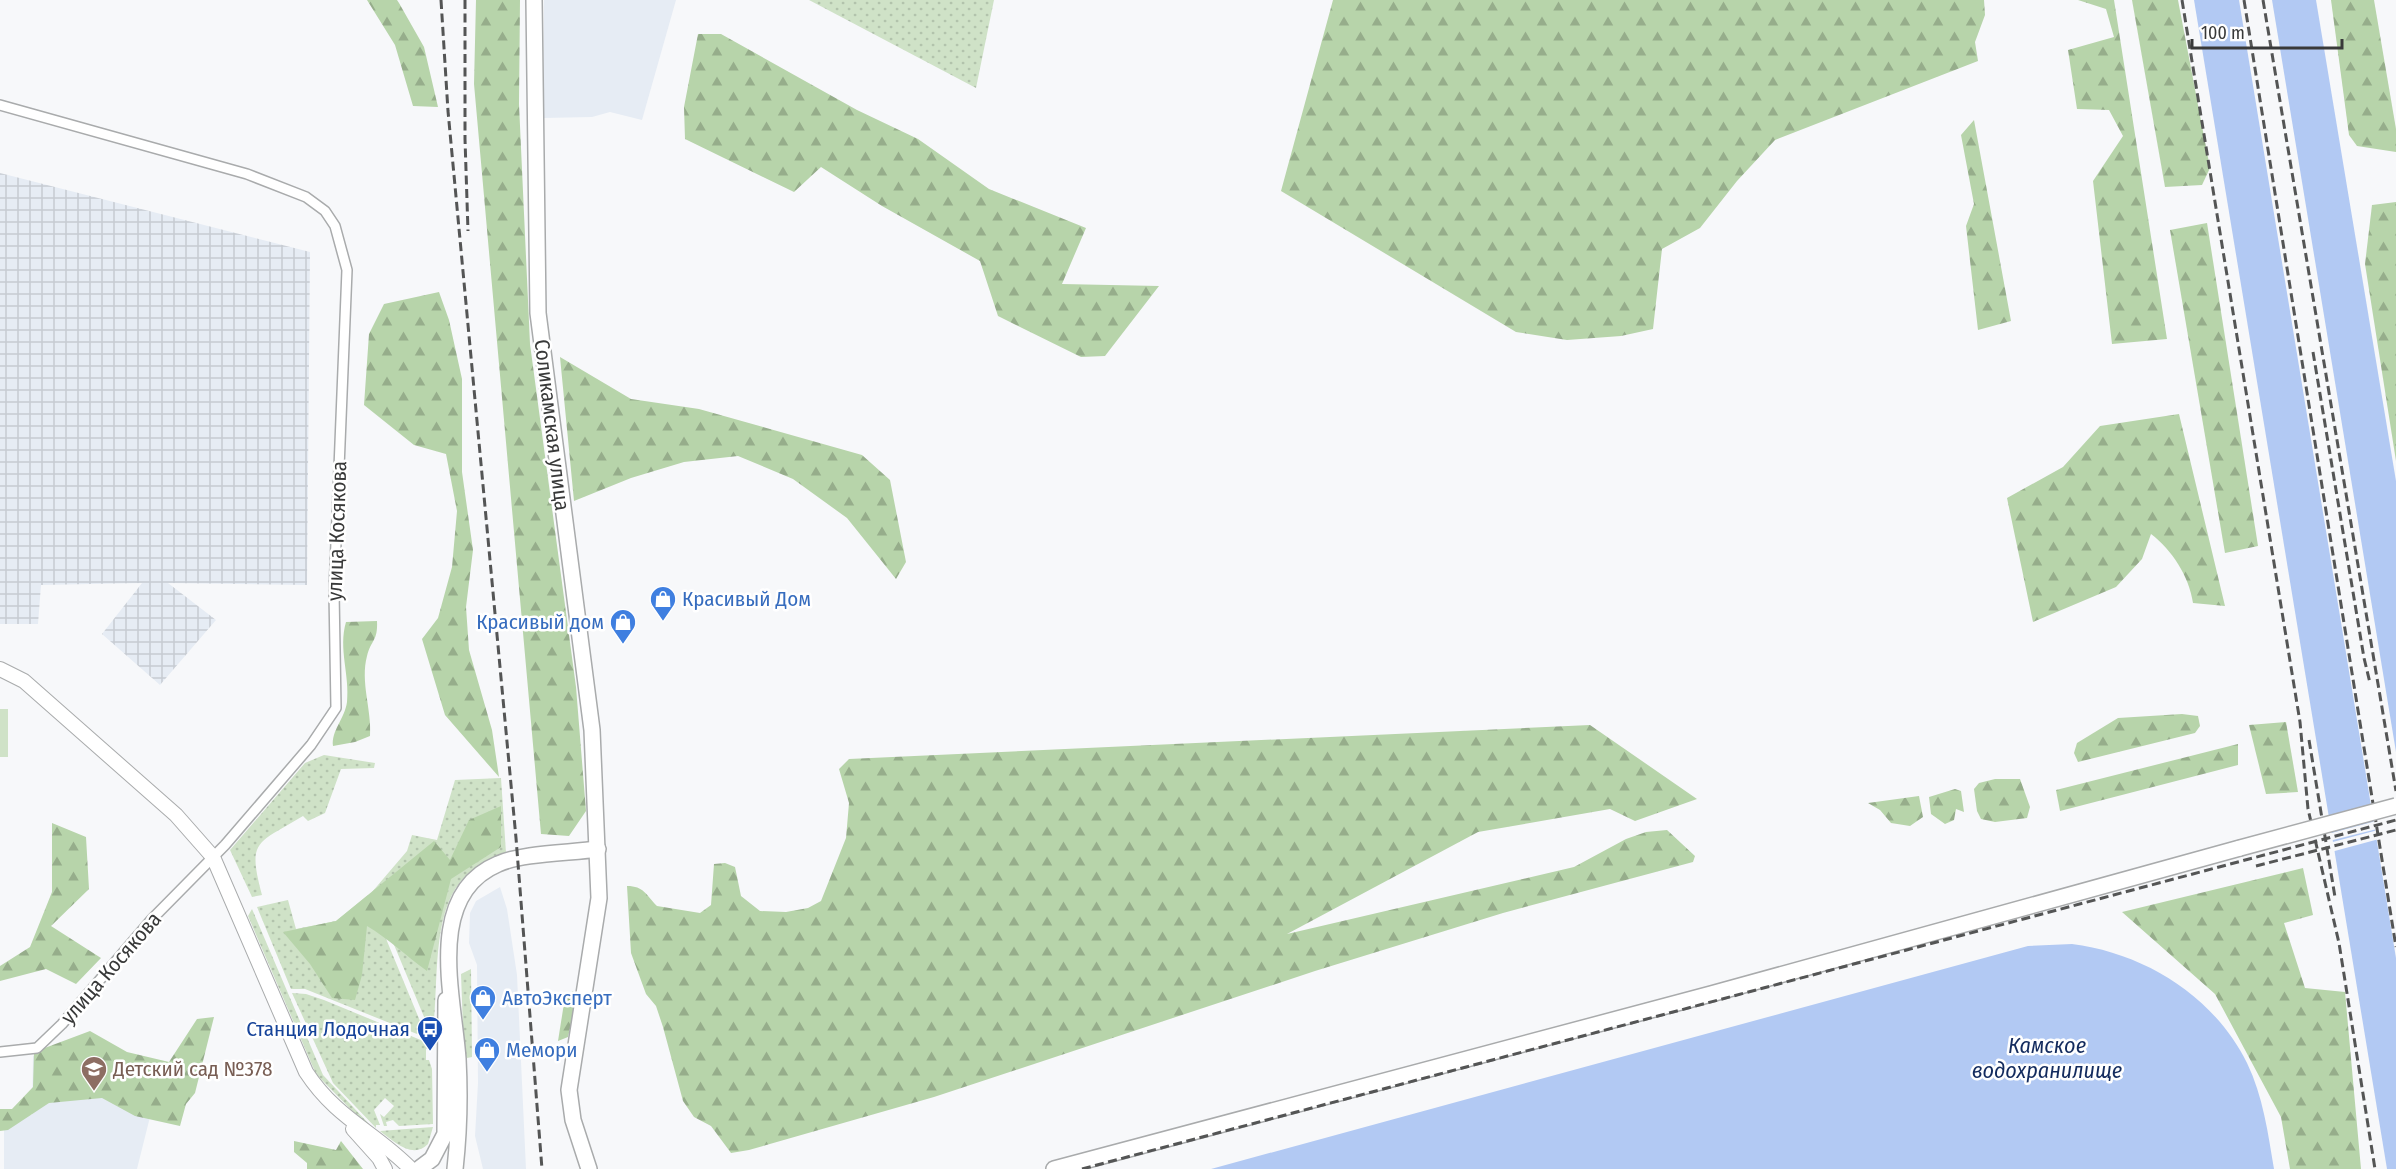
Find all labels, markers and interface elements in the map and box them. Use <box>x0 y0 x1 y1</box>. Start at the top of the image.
scale bar <box>2192 12 2342 50</box>
text: 100 m <box>2201 22 2245 44</box>
street label: Соликамская улица <box>529 338 575 512</box>
street label: улица Косякова <box>322 460 352 602</box>
shop icon: Красивый Дом <box>648 584 678 622</box>
place label: Красивый Дом <box>682 586 811 612</box>
shop icon: Красивый дом <box>608 607 638 645</box>
place label: Красивый дом <box>476 609 604 635</box>
street label: улица Косякова <box>55 907 167 1029</box>
shop icon: АвтоЭксперт <box>468 983 498 1021</box>
place label: АвтоЭксперт <box>502 985 612 1011</box>
bus stop icon: Станция Лодочная <box>415 1014 445 1052</box>
place label: Станция Лодочная <box>246 1016 410 1042</box>
water label: Камское водохранилище <box>1972 1032 2122 1084</box>
shop icon: Мемори <box>472 1035 502 1073</box>
place label: Мемори <box>506 1037 578 1063</box>
school or university icon: Детский сад №378 <box>79 1054 109 1092</box>
place label: Детский сад №378 <box>112 1056 273 1082</box>

